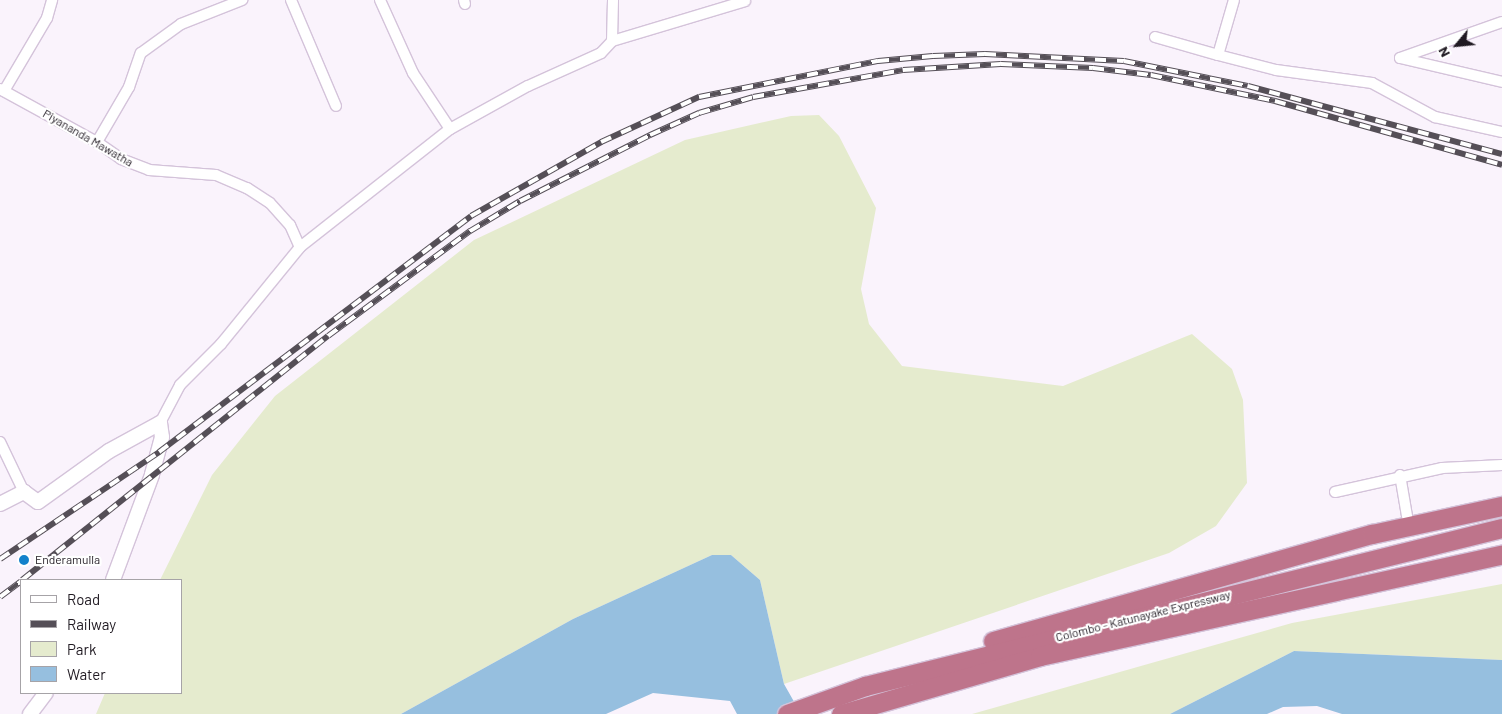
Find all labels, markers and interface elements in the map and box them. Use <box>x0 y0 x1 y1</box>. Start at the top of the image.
north arrow <box>1432 20 1482 70</box>
text: N <box>1434 44 1453 60</box>
street label: Piyananda Mawatha <box>40 106 136 170</box>
marker: Enderamulla <box>17 553 31 567</box>
place label: Enderamulla <box>35 553 100 567</box>
legend <box>20 579 182 694</box>
street label: Colombo - Katunayake Expressway <box>1054 587 1232 645</box>
text: Road <box>67 590 100 608</box>
text: Railway <box>67 615 116 633</box>
text: Park <box>67 640 96 658</box>
text: Water <box>67 665 106 683</box>

